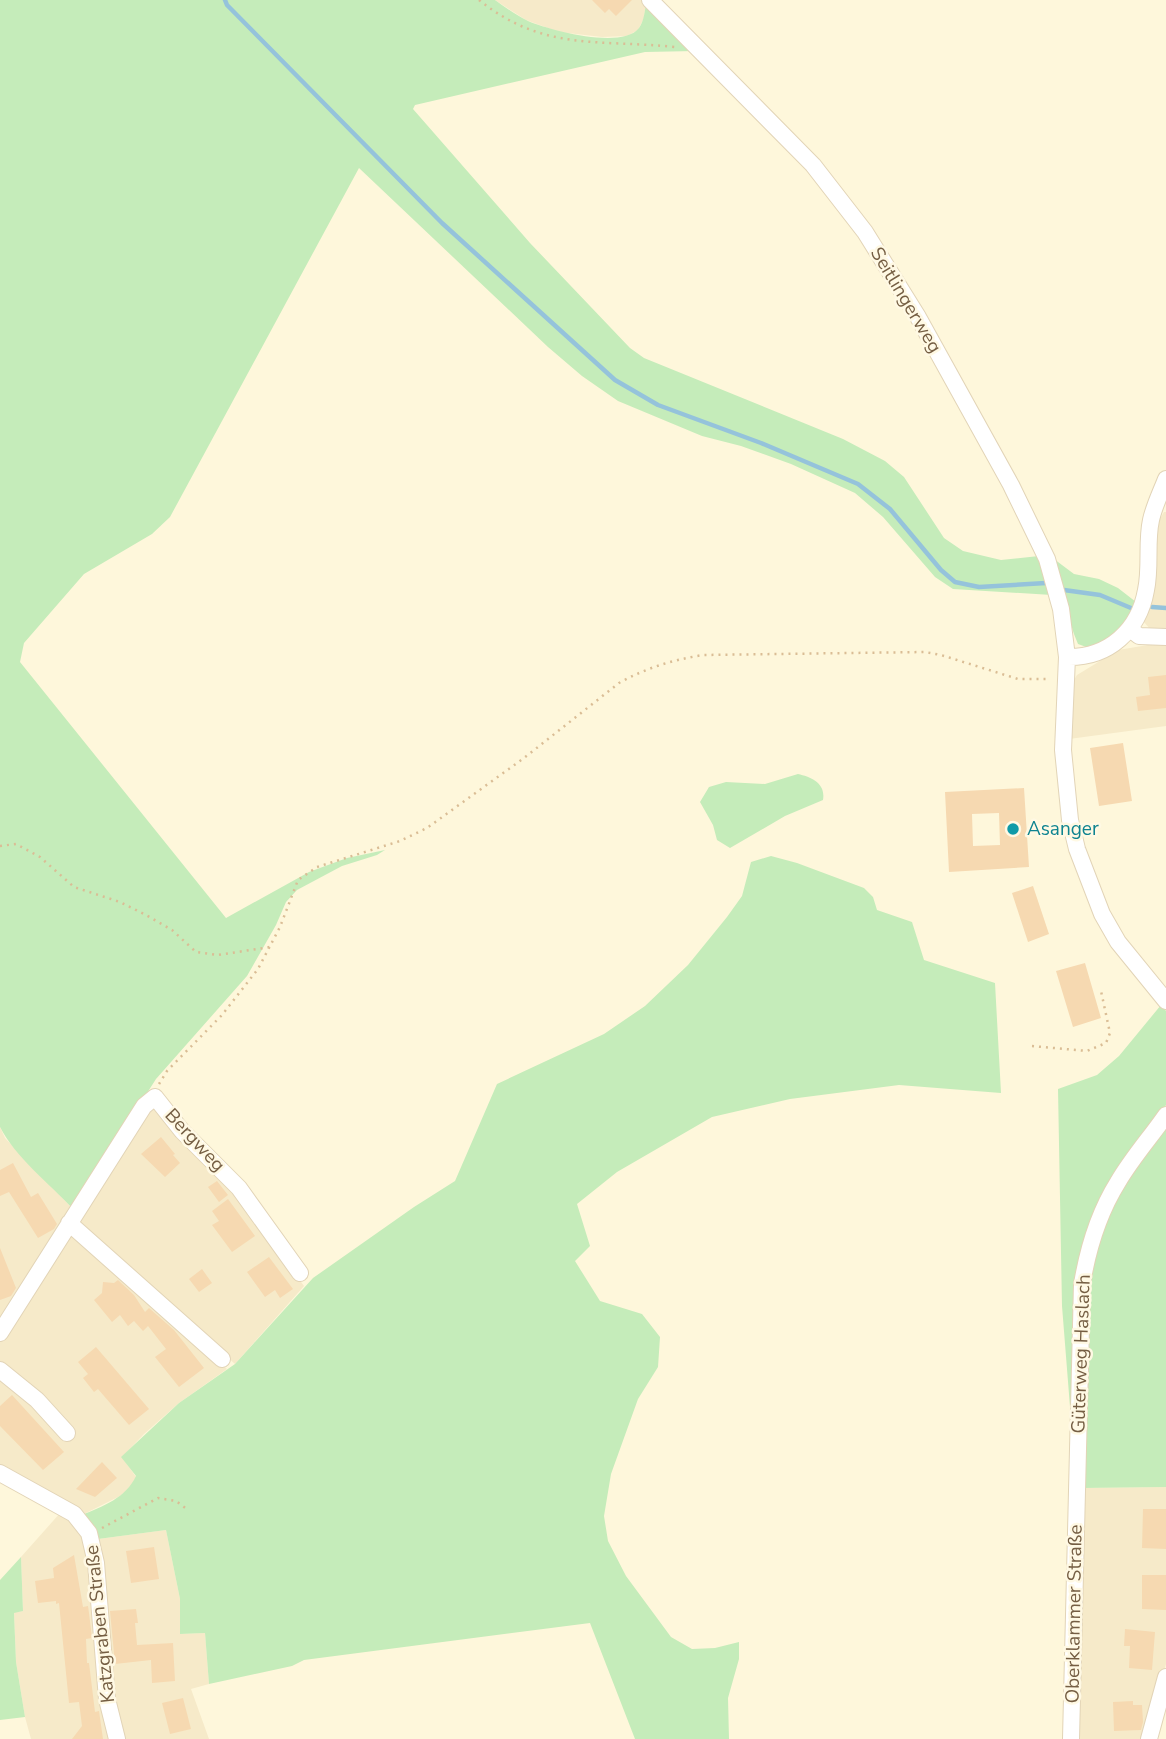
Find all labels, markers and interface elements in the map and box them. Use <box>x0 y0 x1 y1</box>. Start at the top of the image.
street label: Seitlingerweg <box>864 242 948 358</box>
place label: Asanger <box>1027 816 1099 842</box>
marker: Asanger <box>1005 821 1021 837</box>
street label: Bergweg <box>159 1103 231 1177</box>
street label: Güterweg Haslach <box>1065 1274 1097 1434</box>
street label: Oberklammer Straße <box>1059 1524 1089 1704</box>
street label: Katzgraben Straße <box>79 1544 121 1704</box>

